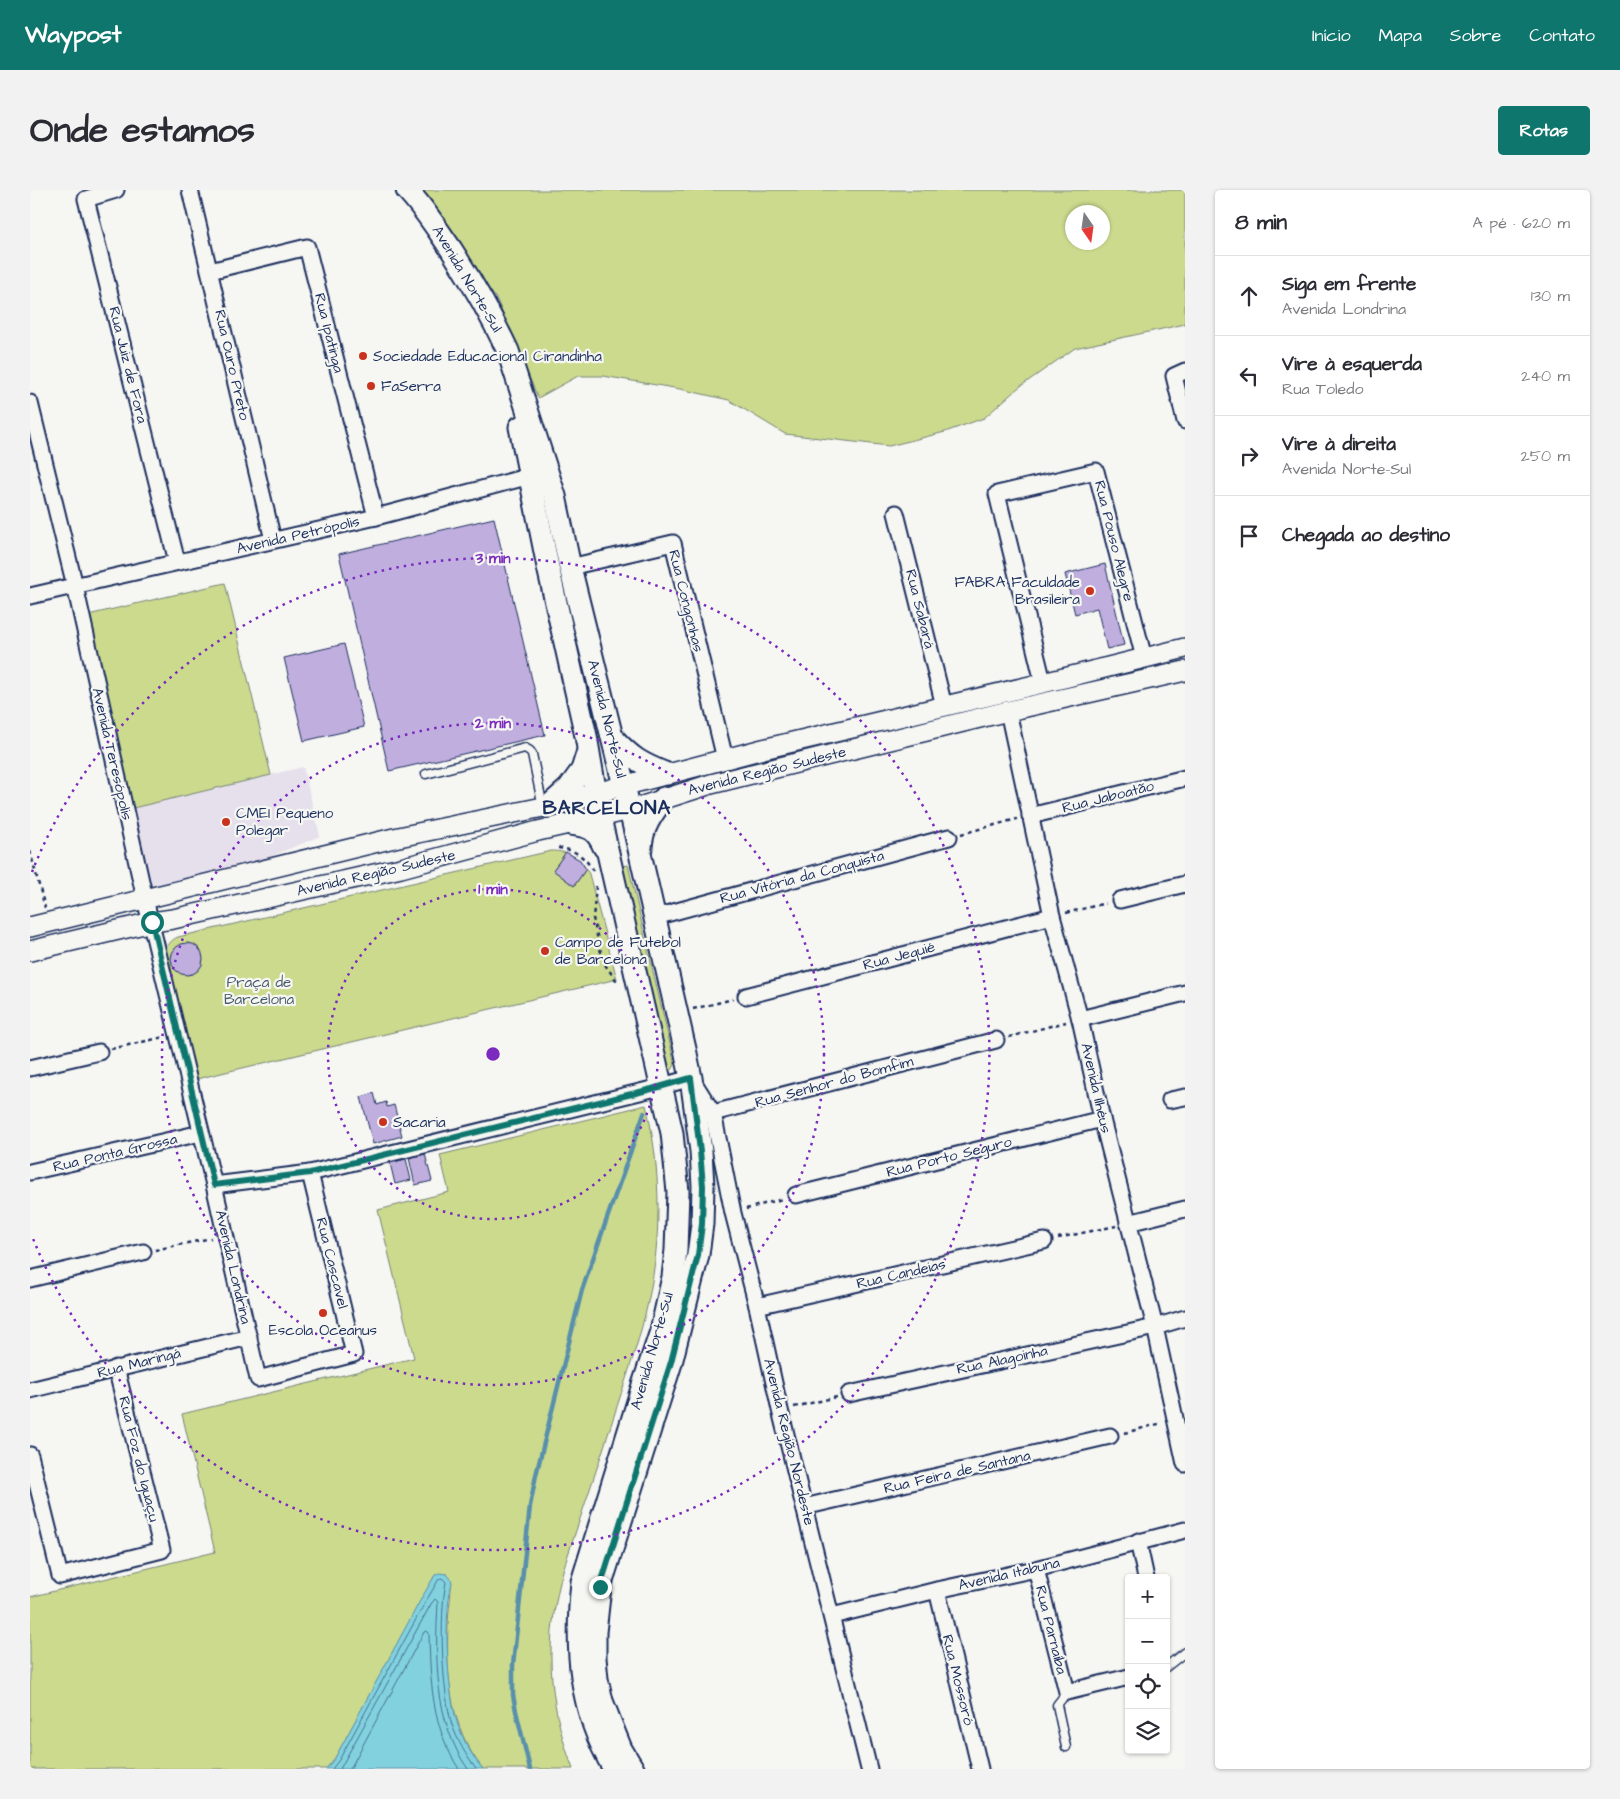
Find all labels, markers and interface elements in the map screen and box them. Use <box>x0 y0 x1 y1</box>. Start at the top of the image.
text: Waypost <box>25 18 122 52</box>
text: Início <box>1312 23 1351 48</box>
text: Mapa <box>1379 23 1422 48</box>
text: Sobre <box>1450 23 1501 48</box>
text: Contato <box>1529 23 1595 48</box>
text: Onde estamos <box>30 106 255 155</box>
button: Rotas <box>1498 106 1590 155</box>
north arrow <box>1065 205 1110 250</box>
text: 8 min <box>1235 208 1287 237</box>
text: A pé · 620 m <box>1473 212 1570 234</box>
street label: Avenida Norte-Sul <box>427 222 507 336</box>
text: Siga em frente <box>1282 271 1416 298</box>
icon: ahead <box>1235 282 1263 310</box>
text: 130 m <box>1531 285 1570 307</box>
street label: Rua Ipatinga <box>308 291 349 376</box>
text: Avenida Londrina <box>1282 298 1406 320</box>
street label: Rua Juiz de Fora <box>103 304 153 426</box>
street label: Rua Ouro Preto <box>209 308 255 423</box>
place label: Sociedade Educacional Cirandinha <box>373 346 602 367</box>
marker: Sociedade Educacional Cirandinha <box>357 350 369 362</box>
text: Vire à esquerda <box>1282 351 1422 378</box>
icon: left <box>1235 362 1263 390</box>
text: 240 m <box>1521 365 1570 387</box>
place label: FaSerra <box>381 376 441 397</box>
text: Rua Toledo <box>1282 378 1363 400</box>
marker: FaSerra <box>365 380 377 392</box>
text: Vire à direita <box>1282 431 1396 458</box>
icon: right <box>1235 442 1263 470</box>
text: 250 m <box>1521 445 1570 467</box>
text: Avenida Norte-Sul <box>1282 458 1411 480</box>
street label: Rua Pouso Alegre <box>1088 478 1139 604</box>
street label: Avenida Petrópolis <box>234 510 362 559</box>
icon: arrive <box>1235 522 1263 550</box>
text: Chegada ao destino <box>1282 522 1450 549</box>
text: 3 min <box>474 548 511 569</box>
street label: Rua Congonhas <box>662 548 709 655</box>
street label: Rua Sabará <box>900 567 940 651</box>
place label: FABRA Faculdade Brasileira <box>954 572 1080 610</box>
marker: FABRA Faculdade Brasileira <box>1084 585 1096 597</box>
street label: Avenida Norte-Sul <box>582 658 632 780</box>
street label: Avenida Teresópolis <box>87 686 138 823</box>
text: 2 min <box>474 713 512 734</box>
street label: Avenida Região Sudeste <box>686 741 849 802</box>
street label: Rua Jaboatão <box>1060 775 1157 819</box>
district label: BARCELONA <box>543 794 671 822</box>
place label: CMEI Pequeno Polegar <box>236 803 334 842</box>
marker: CMEI Pequeno Polegar <box>220 816 232 828</box>
street label: Avenida Região Sudeste <box>295 845 458 902</box>
street label: Rua Vitória da Conquista <box>718 845 887 909</box>
text: 1 min <box>478 879 508 900</box>
route start <box>141 911 164 934</box>
place label: Campo de Futebol de Barcelona <box>555 932 681 970</box>
street label: Rua Jequié <box>861 936 937 976</box>
marker: Campo de Futebol de Barcelona <box>539 945 551 957</box>
park label: Praça de Barcelona <box>224 972 294 1010</box>
street label: Avenida Ilhéus <box>1075 1041 1117 1136</box>
centre of rings <box>484 1045 502 1063</box>
street label: Rua Senhor do Bomfim <box>752 1051 916 1113</box>
place label: Sacaria <box>393 1112 446 1133</box>
marker: Sacaria <box>377 1116 389 1128</box>
street label: Rua Ponta Grossa <box>51 1128 180 1178</box>
street label: Rua Porto Seguro <box>884 1131 1015 1184</box>
street label: Avenida Londrina <box>210 1208 256 1326</box>
street label: Rua Cascavel <box>311 1215 353 1311</box>
street label: Rua Candeias <box>854 1253 948 1294</box>
street label: Avenida Norte-Sul <box>625 1290 679 1412</box>
marker: Escola Oceanus <box>317 1307 329 1319</box>
place label: Escola Oceanus <box>269 1320 378 1341</box>
street label: Rua Alagoinha <box>955 1340 1050 1381</box>
street label: Rua Maringá <box>95 1342 184 1384</box>
street label: Avenida Região Nordeste <box>757 1356 820 1528</box>
street label: Rua Foz do Iguaçu <box>112 1394 165 1525</box>
street label: Rua Feira de Santana <box>882 1445 1033 1499</box>
street label: Avenida Itabuna <box>956 1552 1062 1596</box>
map controls <box>1125 1574 1170 1754</box>
button: + <box>1125 1574 1170 1619</box>
route end <box>589 1576 612 1599</box>
street label: Rua Parnaíba <box>1030 1583 1072 1677</box>
button: − <box>1125 1619 1170 1664</box>
street label: Rua Mossoró <box>937 1632 980 1728</box>
button: locate <box>1125 1664 1170 1709</box>
button: layers <box>1125 1709 1170 1754</box>

